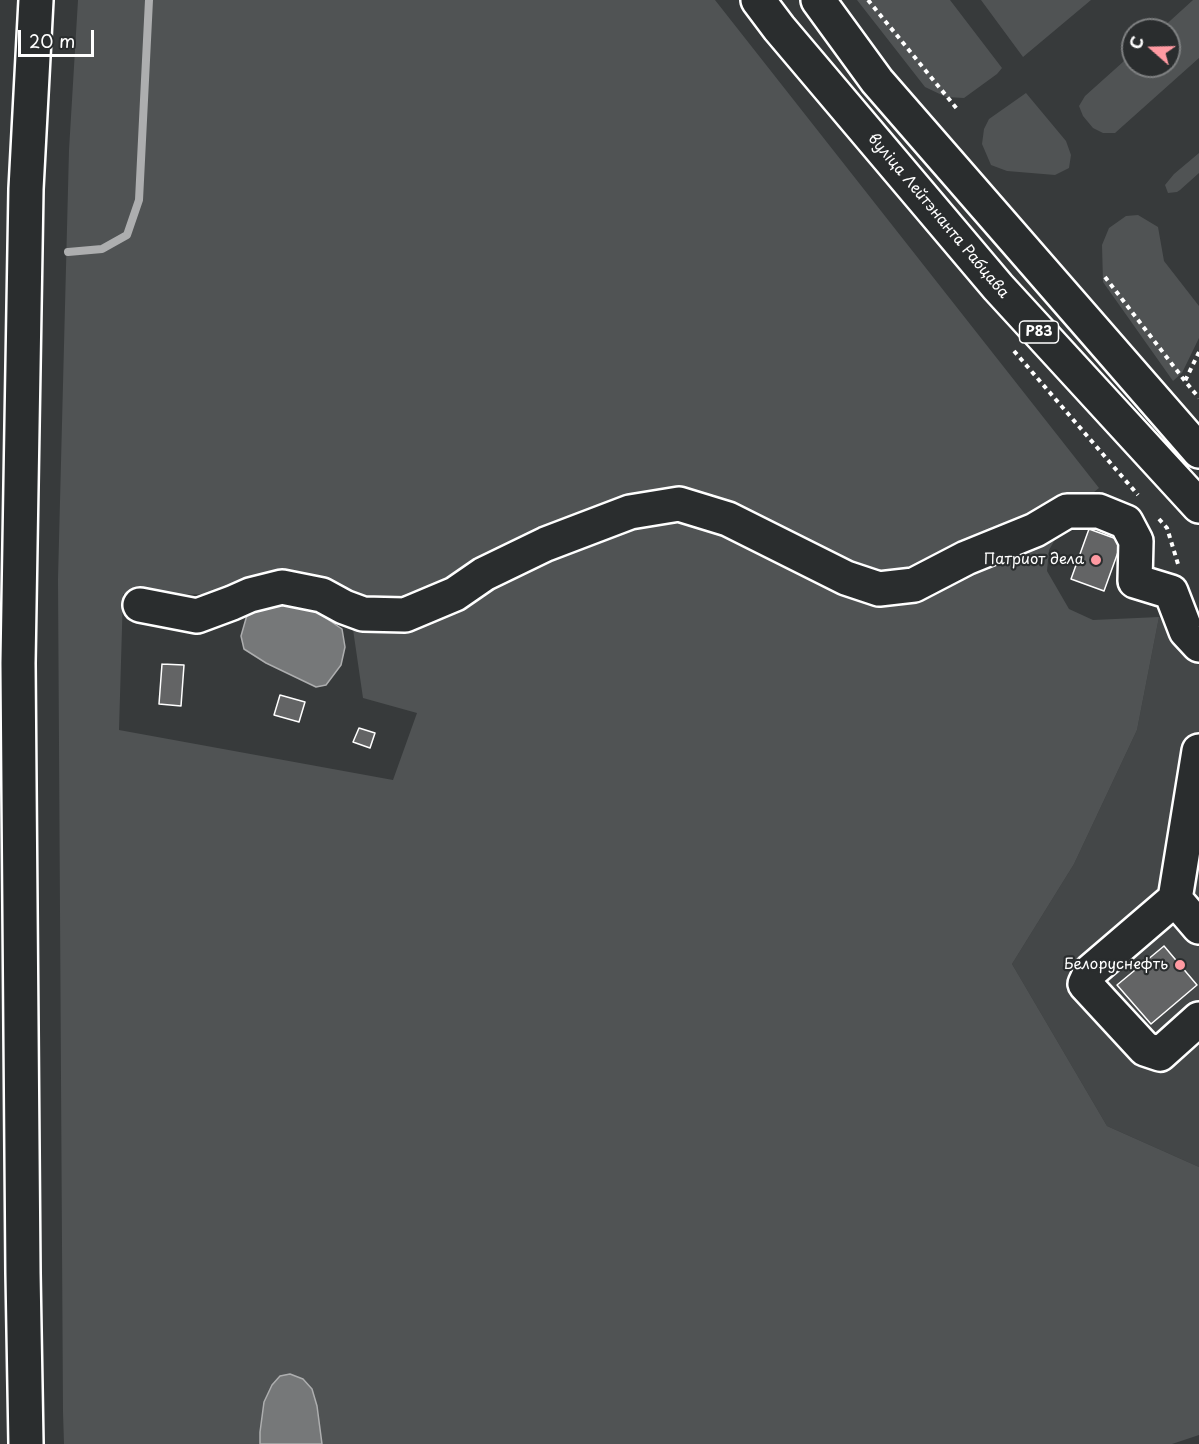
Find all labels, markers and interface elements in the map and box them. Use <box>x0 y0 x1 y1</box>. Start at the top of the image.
scale bar <box>21 18 98 56</box>
north arrow <box>1121 18 1181 78</box>
text: 20 m <box>29 27 75 54</box>
text: С <box>1123 33 1149 52</box>
street label: вуліца Лейтэнанта Рабцава <box>864 130 1012 302</box>
road number: Р83 <box>1020 321 1058 343</box>
place label: Патриот дела <box>984 551 1084 569</box>
marker: Патриот дела <box>1089 553 1103 567</box>
place label: Белоруснефть <box>1064 956 1168 974</box>
marker: Белоруснефть <box>1173 958 1187 972</box>

